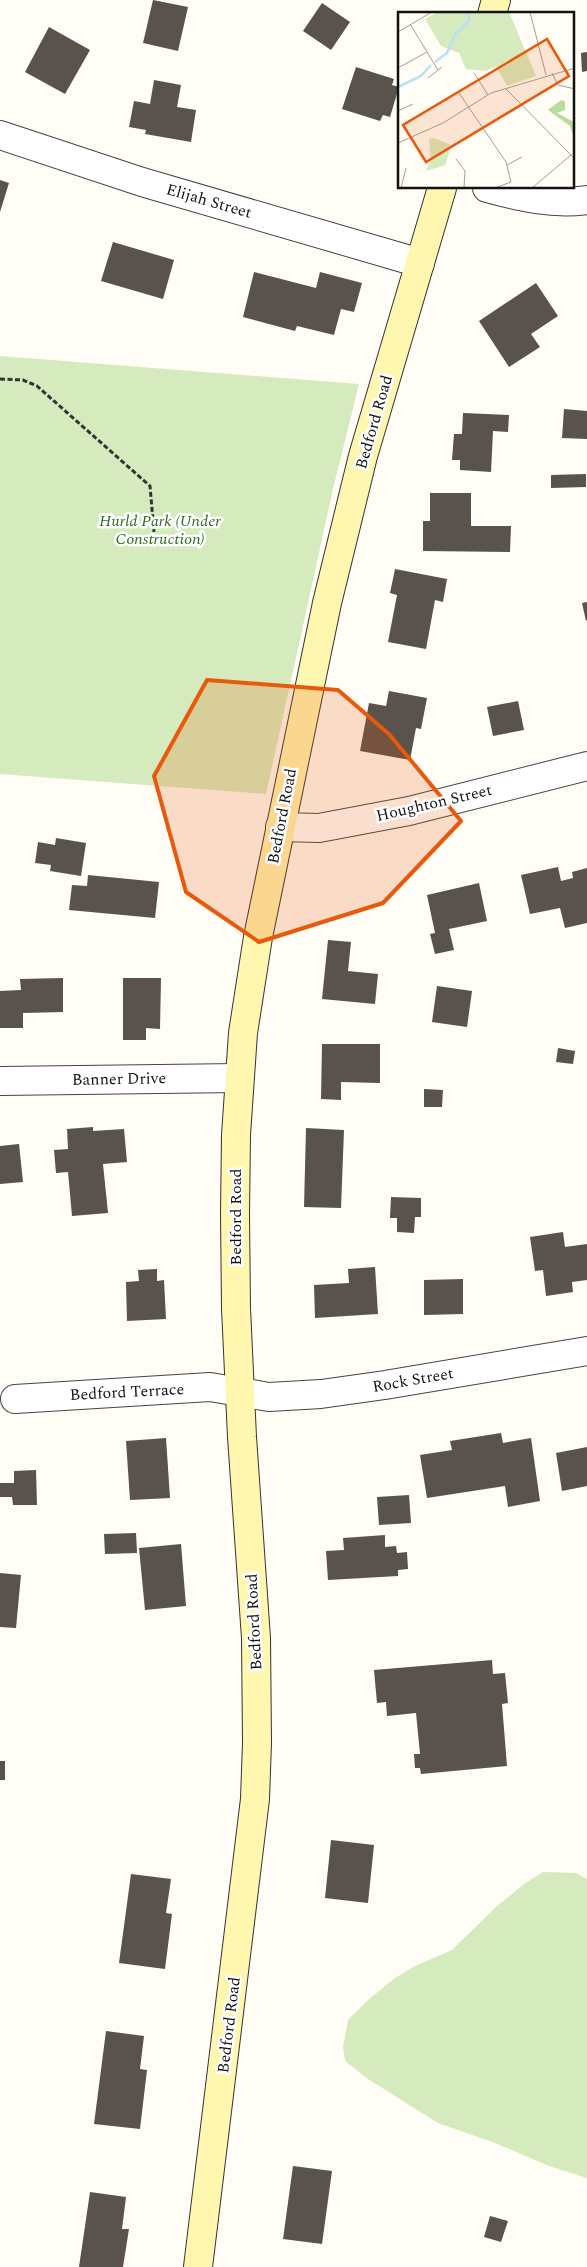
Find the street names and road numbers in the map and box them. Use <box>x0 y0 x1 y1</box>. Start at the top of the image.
street label: Elijah Street <box>163 177 255 225</box>
street label: Bedford Road <box>349 372 399 472</box>
street label: Bedford Road <box>261 766 303 866</box>
street label: Houghton Street <box>374 778 495 828</box>
street label: Banner Drive <box>72 1066 166 1092</box>
street label: Bedford Road <box>224 1169 248 1265</box>
street label: Rock Street <box>371 1361 456 1399</box>
street label: Bedford Terrace <box>69 1377 185 1407</box>
street label: Bedford Road <box>239 1573 269 1671</box>
street label: Bedford Road <box>211 1975 247 2075</box>

